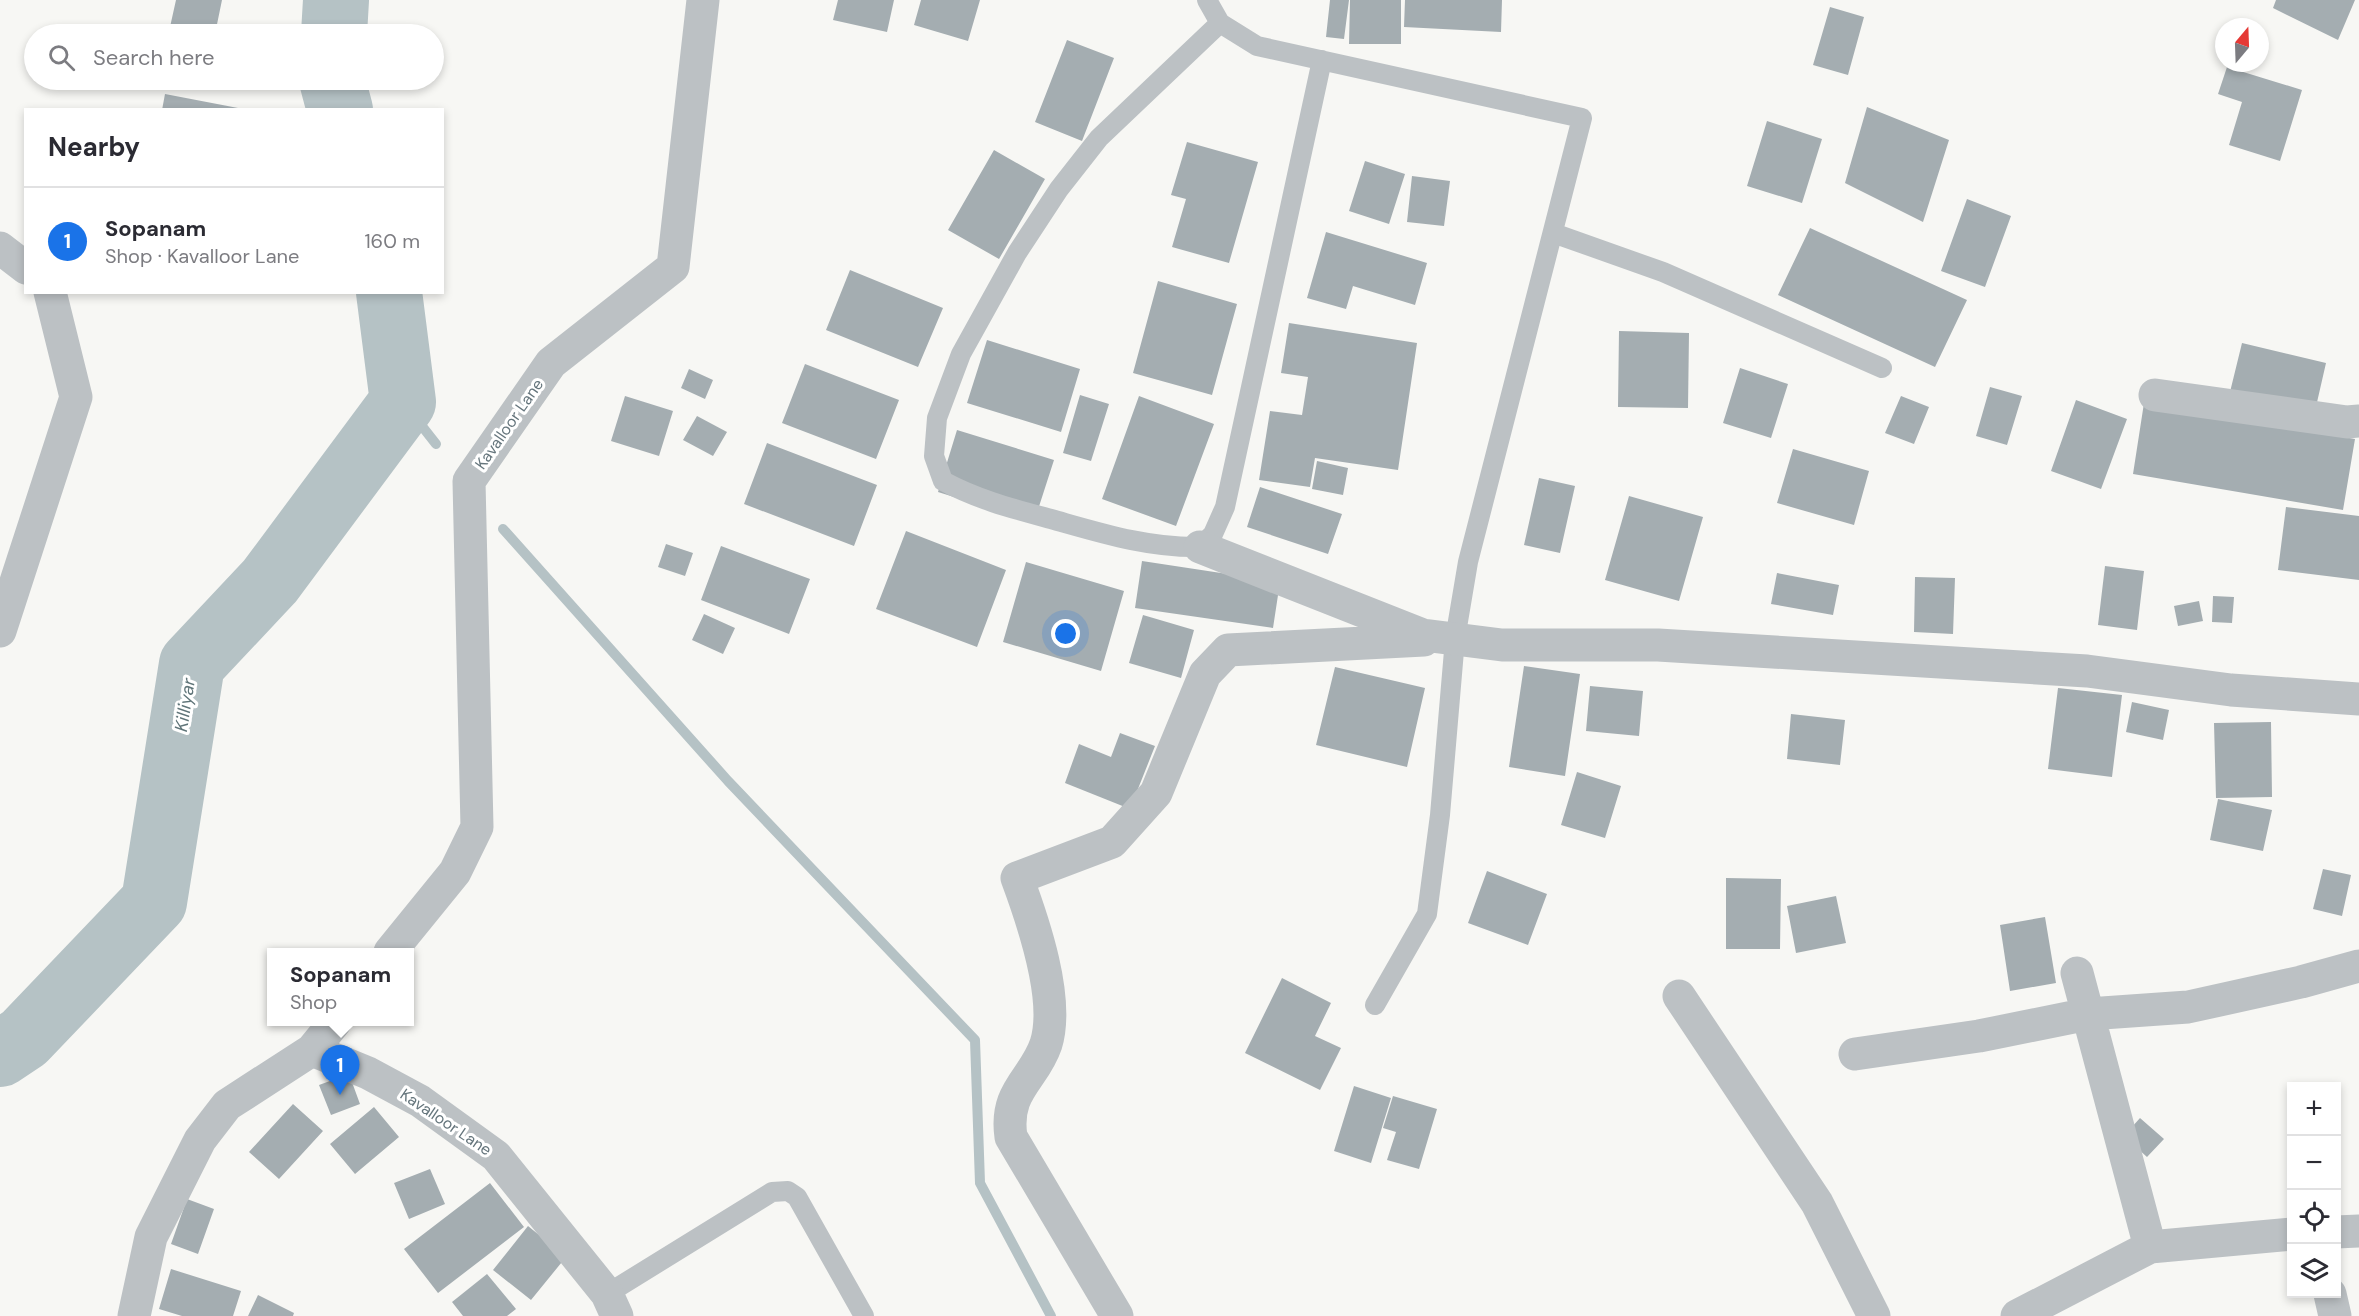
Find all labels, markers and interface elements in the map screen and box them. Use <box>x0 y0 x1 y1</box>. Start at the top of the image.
north arrow <box>2215 18 2269 72</box>
search box <box>24 24 444 90</box>
icon: search <box>45 41 78 74</box>
text: Search here <box>93 43 214 72</box>
text: Nearby <box>48 130 140 164</box>
text: Sopanam <box>105 214 206 243</box>
text: 1 <box>64 228 71 254</box>
text: 160 m <box>364 228 420 254</box>
text: Shop · Kavalloor Lane <box>105 243 299 269</box>
street label: Kavalloor Lane <box>470 375 548 473</box>
your location <box>1051 619 1080 648</box>
water label: Killiyar <box>169 675 201 733</box>
popup <box>267 948 414 1026</box>
text: Sopanam <box>290 960 391 989</box>
text: Shop <box>290 989 337 1015</box>
pin: 1 <box>320 1046 360 1095</box>
map controls <box>2287 1082 2341 1298</box>
button: + <box>2287 1082 2341 1136</box>
street label: Kavalloor Lane <box>396 1084 496 1160</box>
button: − <box>2287 1136 2341 1190</box>
button: locate <box>2287 1190 2341 1244</box>
button: layers <box>2287 1244 2341 1298</box>

